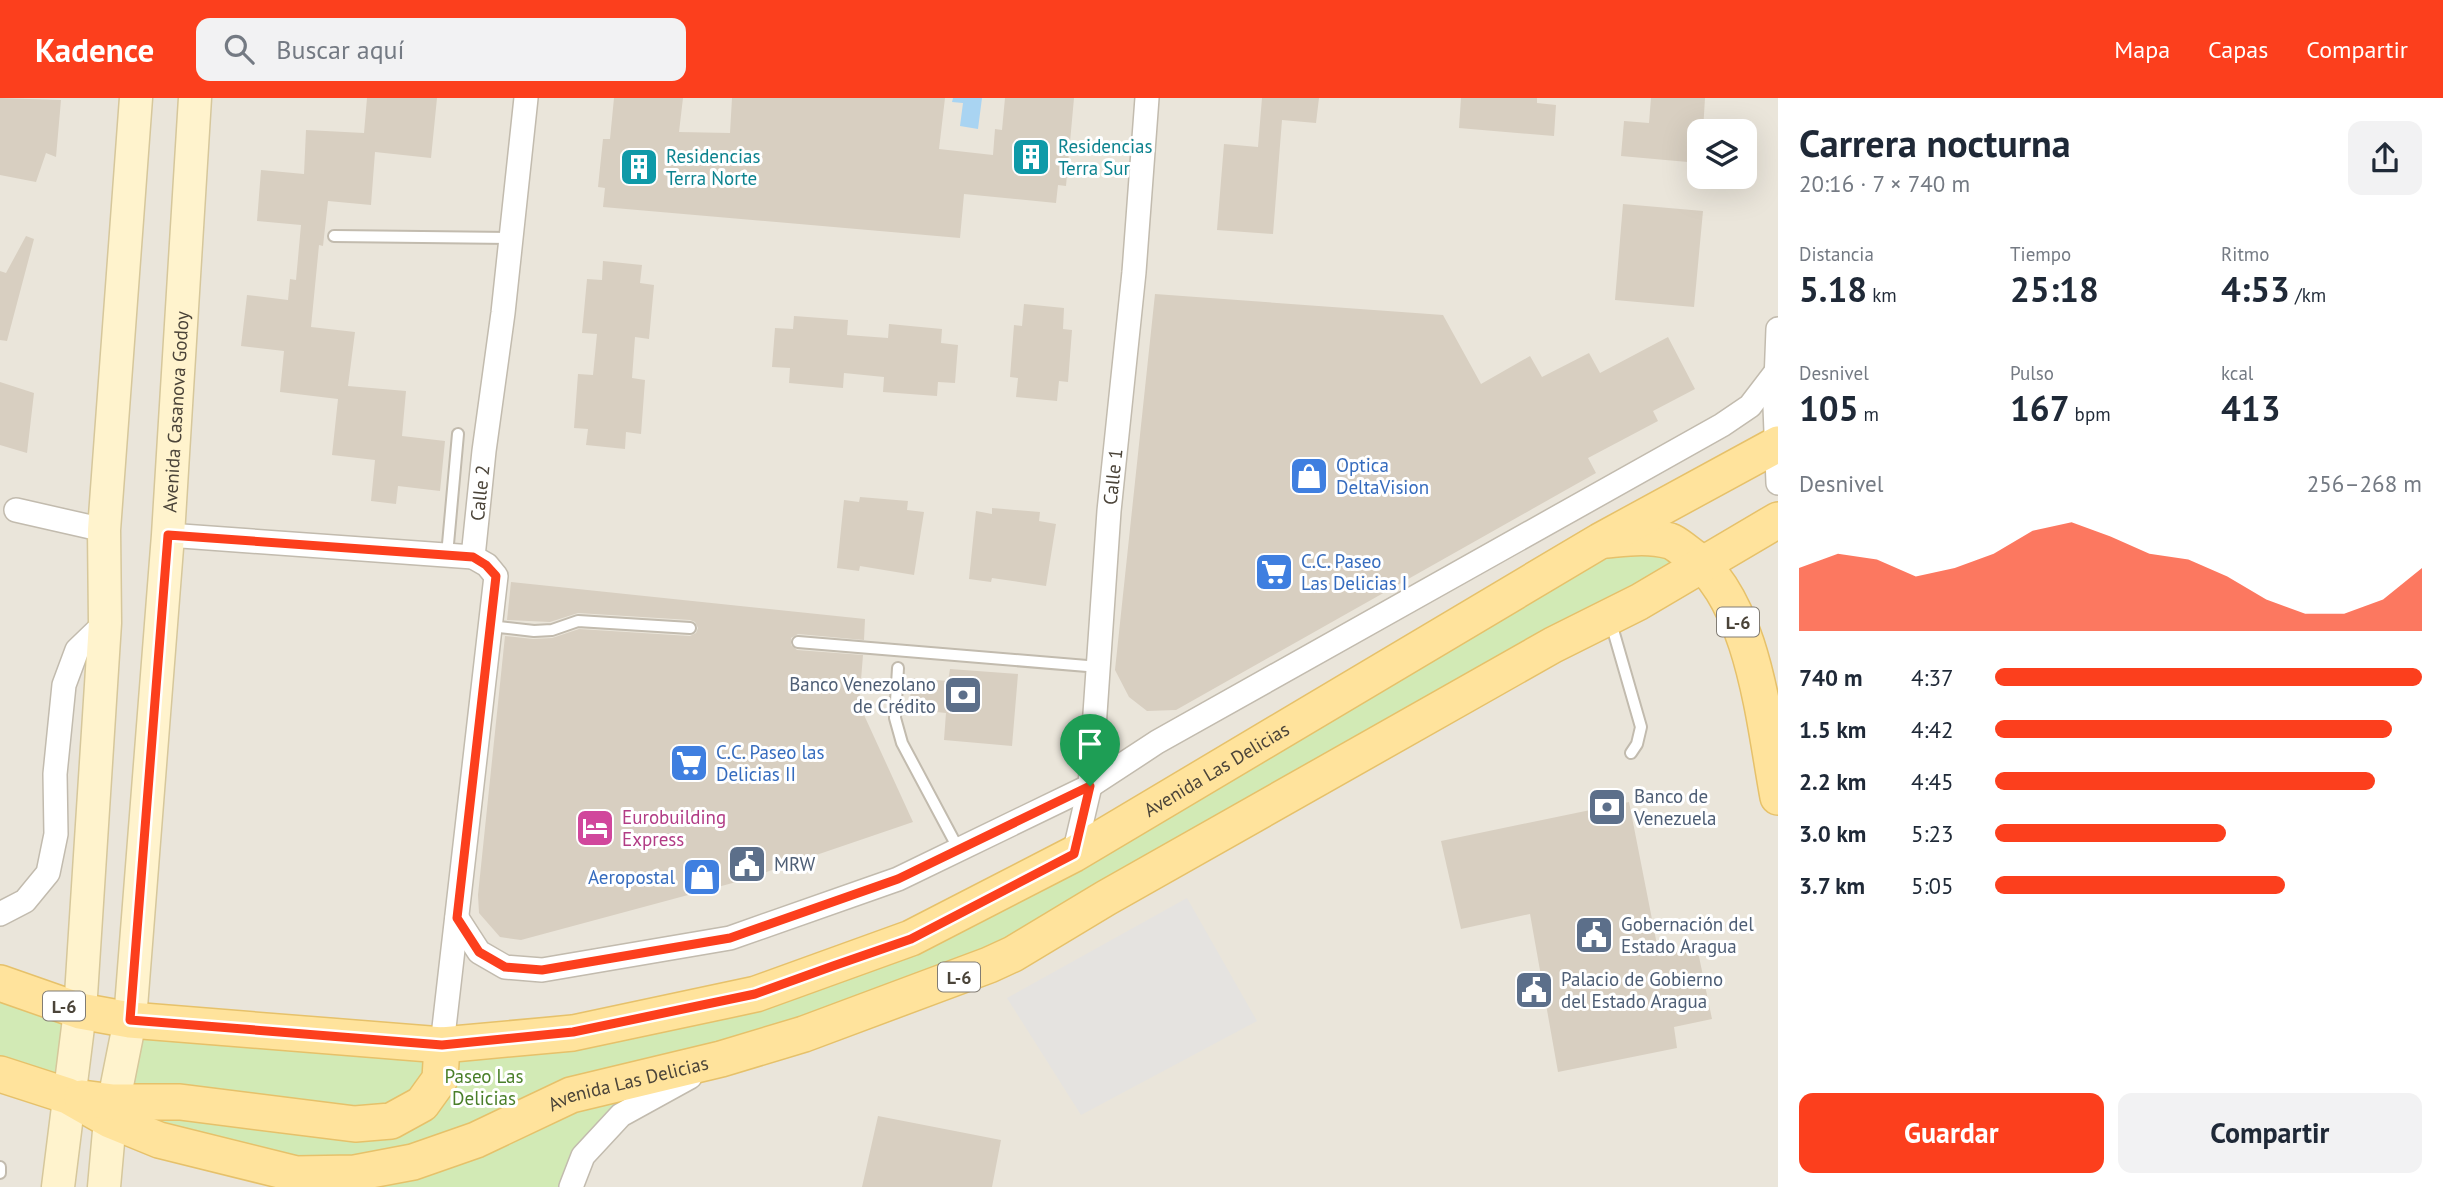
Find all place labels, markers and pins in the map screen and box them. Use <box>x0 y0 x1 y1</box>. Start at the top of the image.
place label: Residencias Terra Sur <box>1058 134 1153 180</box>
building icon: Residencias Terra Sur <box>1010 136 1052 178</box>
place label: Residencias Terra Norte <box>666 144 761 190</box>
building icon: Residencias Terra Norte <box>618 146 660 188</box>
place label: Optica DeltaVision <box>1336 453 1429 499</box>
shop icon: Optica DeltaVision <box>1288 455 1330 497</box>
place label: C.C. Paseo Las Delicias I <box>1301 549 1407 595</box>
supermarket icon: C.C. Paseo Las Delicias I <box>1253 551 1295 593</box>
place label: Banco Venezolano de Crédito <box>789 672 936 718</box>
bank icon: Banco Venezolano de Crédito <box>942 674 984 716</box>
pin <box>1060 714 1120 786</box>
place label: C.C. Paseo las Delicias II <box>716 740 824 786</box>
supermarket icon: C.C. Paseo las Delicias II <box>668 742 710 784</box>
place label: Banco de Venezuela <box>1633 784 1717 830</box>
bank icon: Banco de Venezuela <box>1586 786 1628 828</box>
place label: Eurobuilding Express <box>622 805 726 851</box>
hotel icon: Eurobuilding Express <box>574 807 616 849</box>
public building icon: MRW <box>726 843 768 885</box>
place label: MRW <box>774 852 816 876</box>
shop icon: Aeropostal <box>681 856 723 898</box>
place label: Aeropostal <box>588 865 675 889</box>
place label: Gobernación del Estado Aragua <box>1621 912 1754 958</box>
public building icon: Gobernación del Estado Aragua <box>1573 914 1615 956</box>
place label: Palacio de Gobierno del Estado Aragua <box>1561 967 1723 1013</box>
public building icon: Palacio de Gobierno del Estado Aragua <box>1513 969 1555 1011</box>

